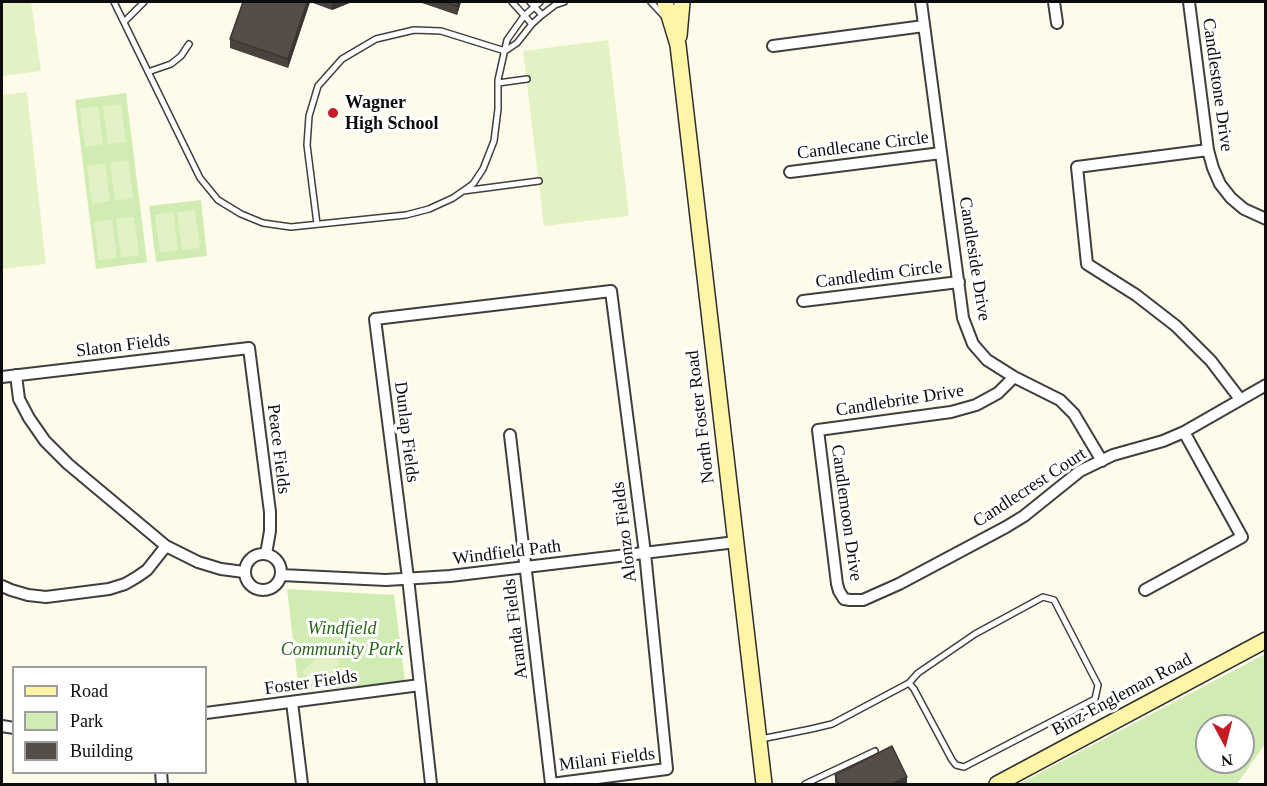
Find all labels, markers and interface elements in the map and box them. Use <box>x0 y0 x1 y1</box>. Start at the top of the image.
street label: Candlestone Drive <box>1197 17 1237 153</box>
place label: Wagner High School <box>345 92 439 134</box>
marker: Wagner High School <box>326 106 340 120</box>
street label: Candlecane Circle <box>796 127 930 165</box>
street label: Candleside Drive <box>954 195 994 323</box>
street label: Candledim Circle <box>814 257 944 293</box>
street label: Slaton Fields <box>75 330 171 362</box>
street label: North Foster Road <box>682 349 720 485</box>
street label: Dunlap Fields <box>389 380 423 484</box>
street label: Candlebrite Drive <box>834 380 966 422</box>
street label: Peace Fields <box>262 403 294 495</box>
street label: Candlemoon Drive <box>826 443 866 583</box>
street label: Candlecrest Court <box>969 443 1091 533</box>
street label: Alonzo Fields <box>608 480 642 584</box>
street label: Windfield Path <box>452 536 562 570</box>
street label: Aranda Fields <box>499 577 533 681</box>
park label: Windfield Community Park <box>281 618 403 660</box>
street label: Binz-Engleman Road <box>1048 649 1196 741</box>
legend <box>12 666 207 774</box>
street label: Foster Fields <box>263 666 359 700</box>
text: Road <box>70 681 108 701</box>
text: Park <box>70 711 103 731</box>
north arrow <box>1195 714 1255 774</box>
text: Building <box>70 741 133 761</box>
street label: Milani Fields <box>558 743 656 777</box>
text: N <box>1220 751 1234 770</box>

